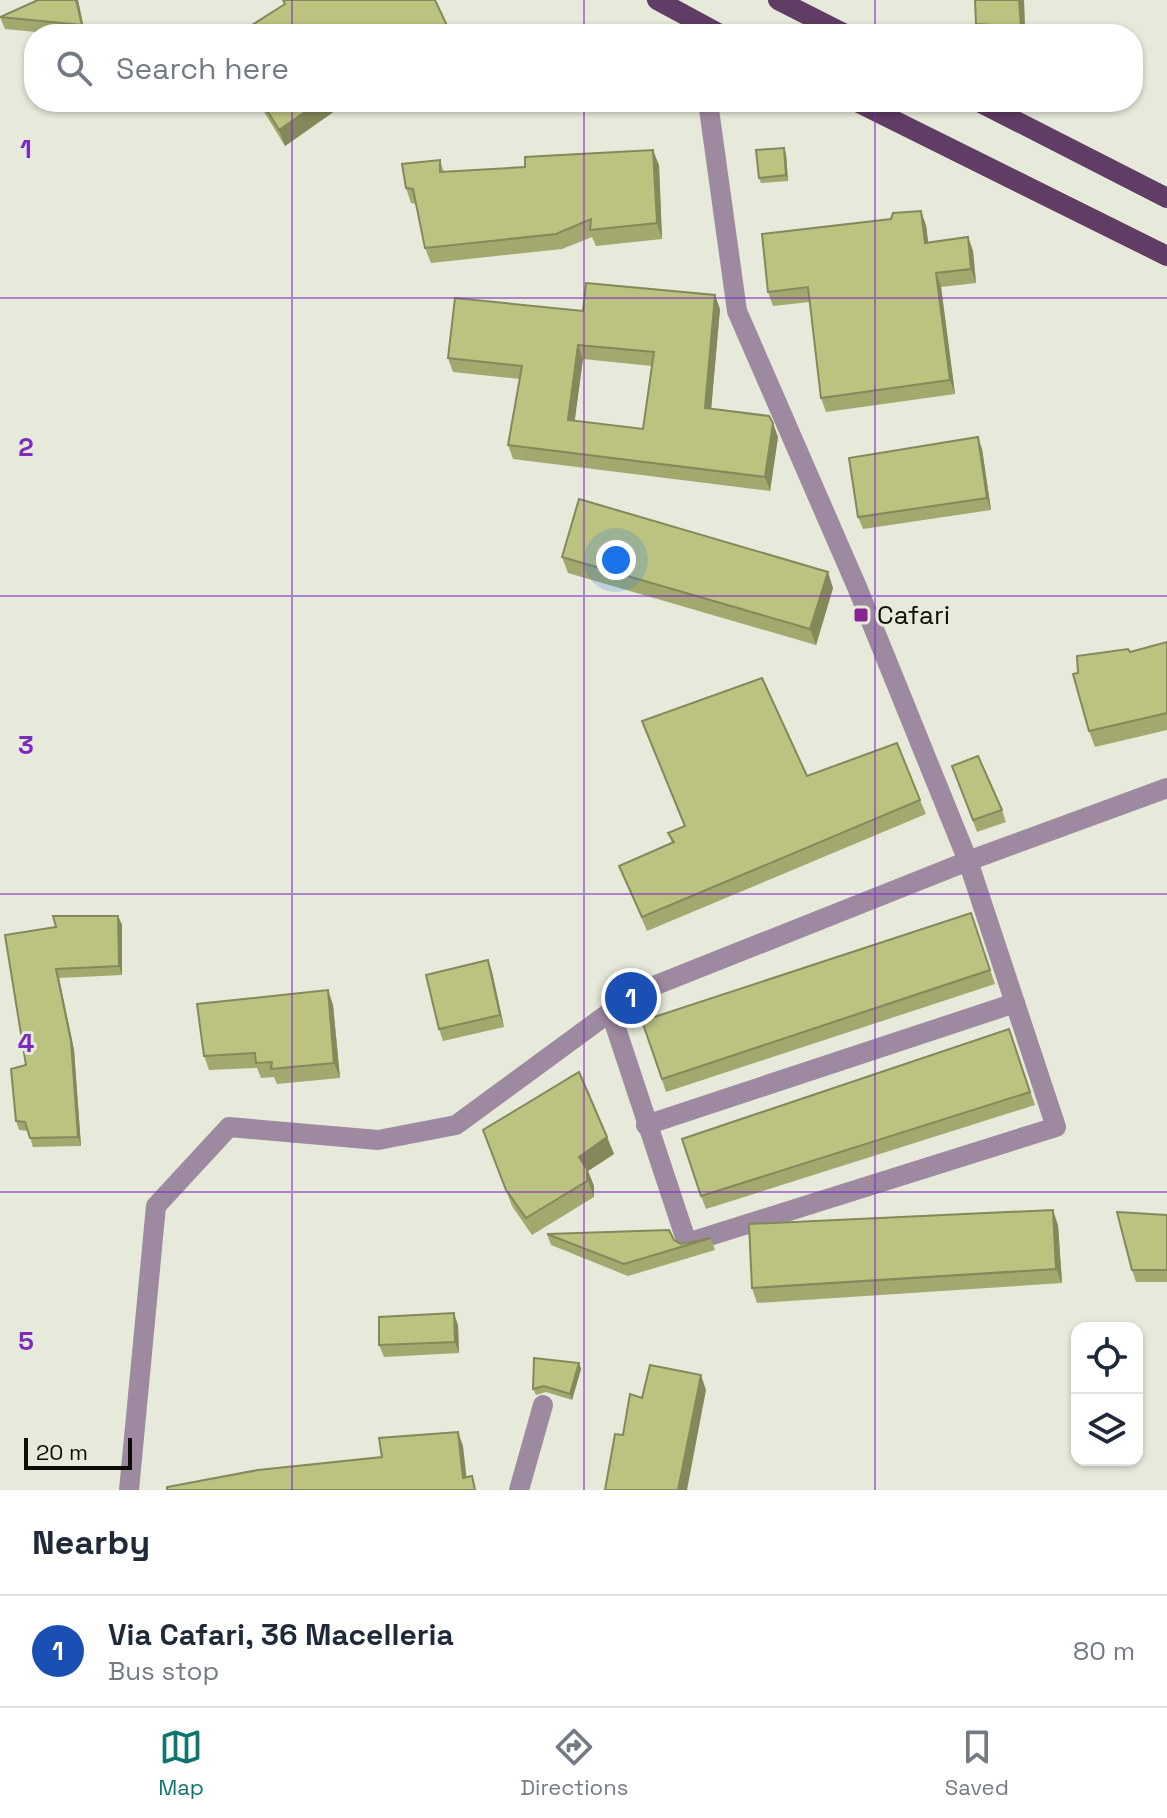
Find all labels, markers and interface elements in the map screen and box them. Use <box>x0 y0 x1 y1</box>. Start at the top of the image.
search box <box>24 24 1143 112</box>
icon: search <box>52 46 96 90</box>
text: Search here <box>116 49 289 88</box>
text: 1 <box>20 132 32 166</box>
text: 2 <box>18 430 34 464</box>
your location <box>596 540 636 580</box>
place label: Cafari <box>877 598 950 632</box>
marker: Cafari <box>852 606 870 624</box>
text: 3 <box>18 728 34 762</box>
pin: 1 <box>605 968 657 1028</box>
text: 4 <box>18 1026 34 1060</box>
map controls <box>1071 1322 1143 1466</box>
button: locate <box>1071 1322 1143 1394</box>
text: 5 <box>18 1324 34 1358</box>
button: layers <box>1071 1394 1143 1466</box>
scale bar <box>24 1434 132 1470</box>
text: 20 m <box>36 1438 88 1466</box>
text: Nearby <box>32 1521 150 1564</box>
text: Via Cafari, 36 Macelleria <box>108 1615 454 1654</box>
text: 1 <box>52 1634 64 1668</box>
text: 80 m <box>1073 1634 1135 1668</box>
text: Bus stop <box>108 1654 219 1688</box>
tab: Map <box>158 1725 204 1801</box>
tab: Directions <box>520 1725 628 1801</box>
tab: Saved <box>945 1725 1009 1801</box>

